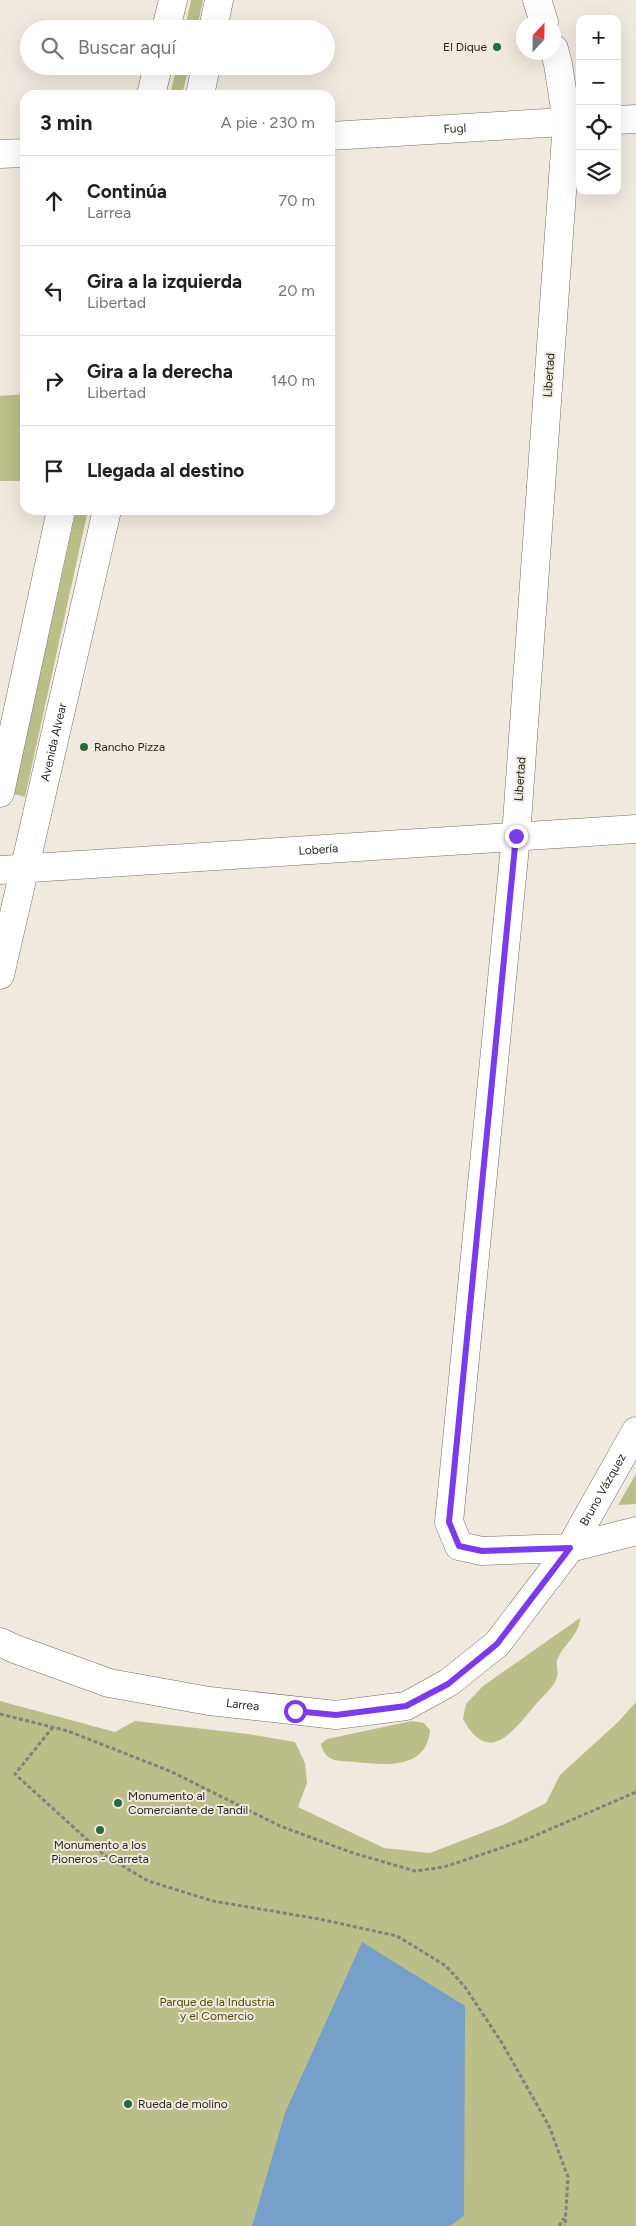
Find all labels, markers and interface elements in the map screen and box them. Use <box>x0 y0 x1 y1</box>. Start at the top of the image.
north arrow <box>516 15 561 60</box>
map controls <box>576 15 621 195</box>
button: + <box>576 15 621 60</box>
search box <box>20 20 335 75</box>
icon: search <box>38 34 66 62</box>
text: Buscar aquí <box>78 36 176 59</box>
place label: El Dique <box>443 40 487 54</box>
marker: El Dique <box>491 41 503 53</box>
button: − <box>576 60 621 105</box>
button: locate <box>576 105 621 150</box>
text: 3 min <box>40 110 92 135</box>
text: A pie · 230 m <box>221 113 315 132</box>
street label: Fugl <box>443 121 467 136</box>
button: layers <box>576 150 621 195</box>
text: Continúa <box>87 180 167 203</box>
icon: ahead <box>40 187 68 215</box>
text: 70 m <box>279 191 315 210</box>
text: Larrea <box>87 203 131 222</box>
text: Gira a la izquierda <box>87 270 242 293</box>
icon: left <box>40 277 68 305</box>
text: 20 m <box>278 281 315 300</box>
text: Libertad <box>87 293 146 312</box>
street label: Libertad <box>540 352 558 398</box>
text: Gira a la derecha <box>87 360 233 383</box>
icon: right <box>40 367 68 395</box>
text: 140 m <box>271 371 315 390</box>
text: Libertad <box>87 383 146 402</box>
icon: arrive <box>40 457 68 485</box>
text: Llegada al destino <box>87 459 244 482</box>
street label: Avenida Alvear <box>38 702 69 783</box>
place label: Rancho Pizza <box>94 740 165 754</box>
marker: Rancho Pizza <box>78 741 90 753</box>
street label: Libertad <box>511 756 529 802</box>
route end <box>505 825 528 848</box>
street label: Lobería <box>298 841 339 858</box>
street label: Bruno Vázquez <box>577 1451 629 1528</box>
street label: Larrea <box>225 1696 260 1713</box>
route start <box>284 1700 307 1723</box>
place label: Monumento al Comerciante de Tandil <box>128 1789 248 1817</box>
marker: Monumento al Comerciante de Tandil <box>112 1797 124 1809</box>
marker: Monumento a los Pioneros - Carreta <box>94 1824 106 1836</box>
place label: Monumento a los Pioneros - Carreta <box>51 1838 149 1866</box>
park label: Parque de la Industria y el Comercio <box>159 1995 275 2023</box>
place label: Rueda de molino <box>138 2097 228 2111</box>
marker: Rueda de molino <box>122 2098 134 2110</box>

